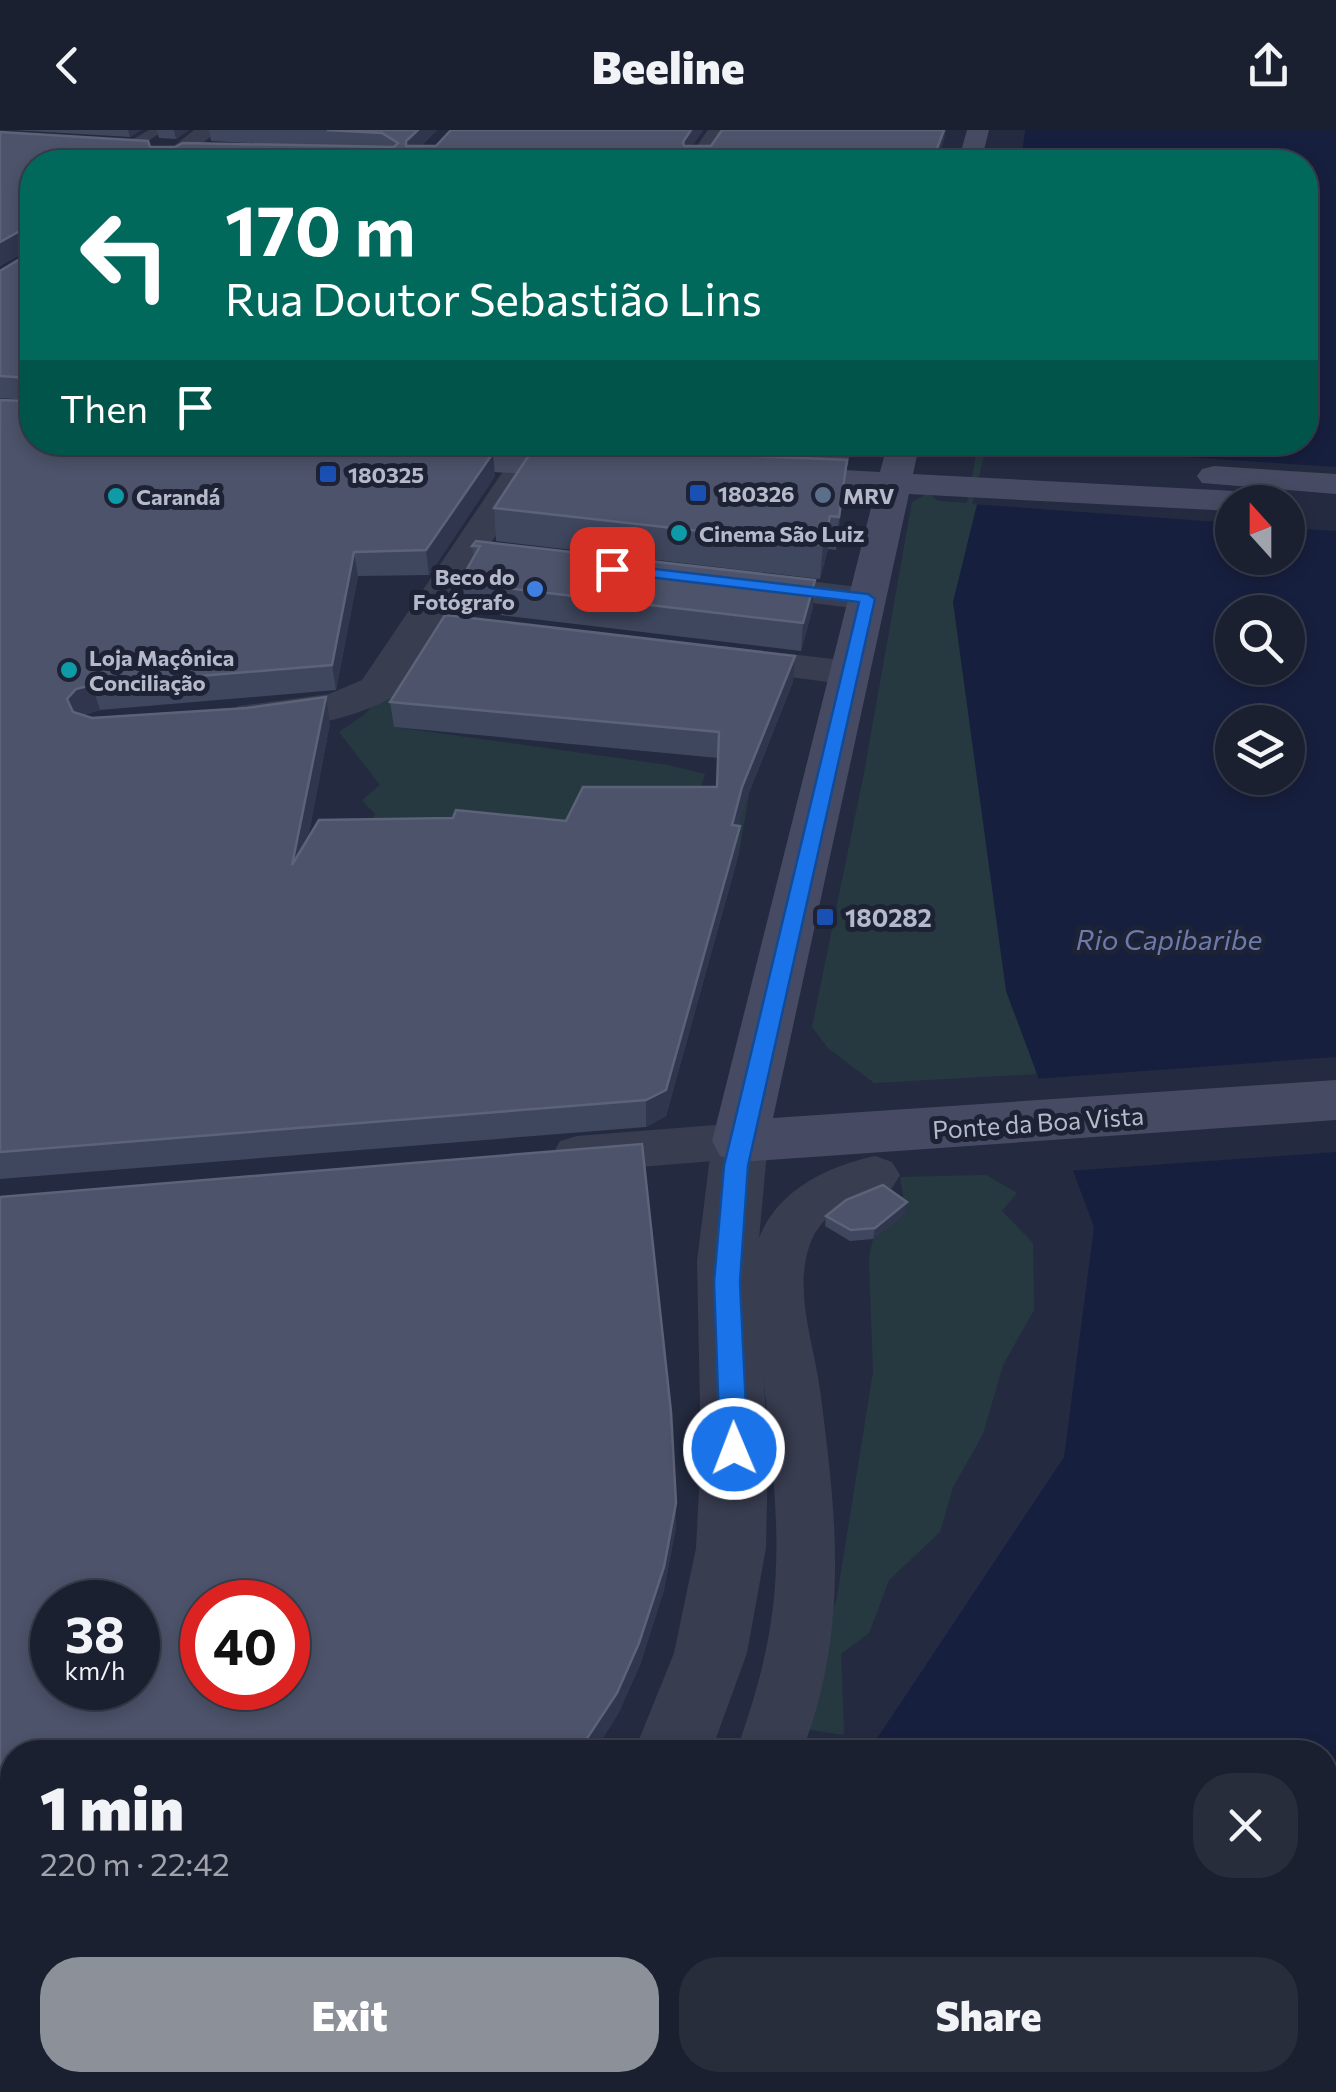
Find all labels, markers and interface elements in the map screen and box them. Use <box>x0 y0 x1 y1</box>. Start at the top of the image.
icon: back <box>40 38 95 93</box>
text: Beeline <box>591 38 745 93</box>
icon: share <box>1241 38 1296 93</box>
text: 170 m <box>225 185 416 270</box>
icon: left <box>60 190 190 320</box>
text: Rua Doutor Sebastião Lins <box>225 270 762 325</box>
icon: arrive <box>168 380 223 435</box>
text: Then <box>60 384 148 431</box>
place label: 180325 <box>348 461 424 488</box>
marker: 180325 <box>317 463 339 485</box>
place label: 180326 <box>718 480 795 507</box>
marker: 180326 <box>687 482 709 504</box>
place label: MRV <box>843 482 895 509</box>
place label: Carandá <box>136 483 220 510</box>
marker: MRV <box>812 484 834 506</box>
marker: Carandá <box>105 485 127 507</box>
north arrow <box>1215 485 1305 575</box>
map controls <box>1215 485 1305 795</box>
place label: Cinema São Luiz <box>699 520 864 547</box>
marker: Cinema São Luiz <box>668 522 690 544</box>
pin <box>570 527 655 612</box>
icon: arrive <box>585 542 640 597</box>
place label: Beco do Fotógrafo <box>413 563 515 615</box>
marker: Beco do Fotógrafo <box>524 578 546 600</box>
button: search <box>1215 595 1305 685</box>
place label: Loja Maçônica Conciliação <box>89 644 234 696</box>
marker: Loja Maçônica Conciliação <box>58 659 80 681</box>
button: layers <box>1215 705 1305 795</box>
place label: 180282 <box>845 902 932 932</box>
marker: 180282 <box>814 906 836 928</box>
water label: Rio Capibaribe <box>1076 922 1263 956</box>
street label: Ponte da Boa Vista <box>931 1100 1145 1144</box>
position arrow <box>682 1397 786 1501</box>
speed limit sign: 40 <box>180 1580 310 1710</box>
text: 38 <box>65 1602 125 1663</box>
text: km/h <box>65 1655 125 1685</box>
text: 1 min <box>40 1769 184 1842</box>
button: close <box>1193 1773 1298 1878</box>
text: 220 m · 22:42 <box>40 1843 230 1883</box>
button: Exit <box>40 1957 659 2072</box>
button: Share <box>679 1957 1298 2072</box>

